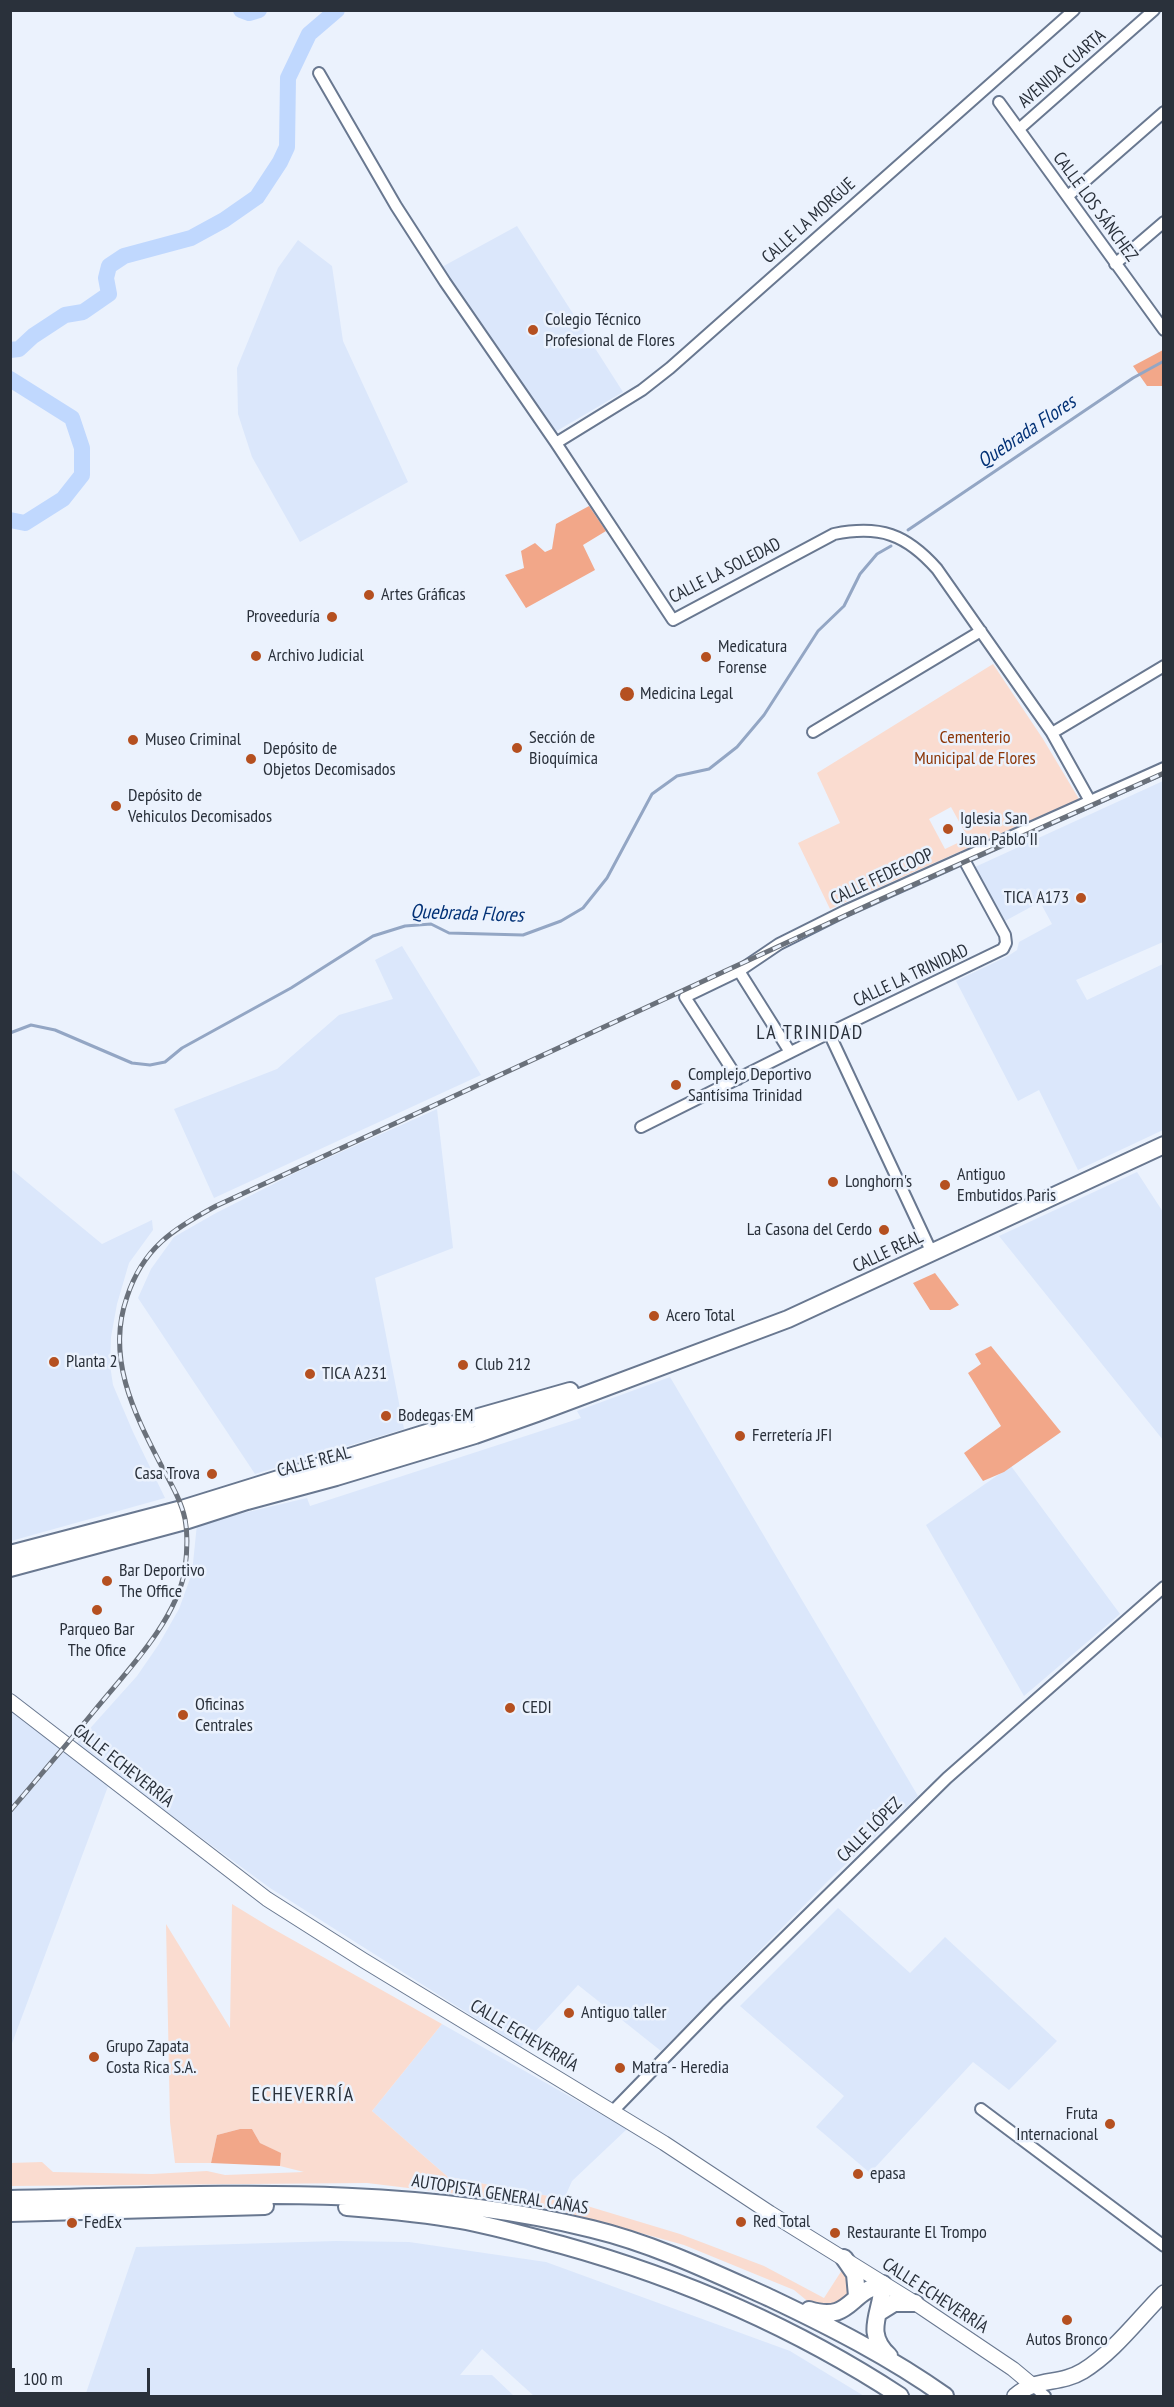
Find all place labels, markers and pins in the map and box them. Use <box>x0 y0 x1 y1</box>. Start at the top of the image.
place label: Colegio Técnico Profesional de Flores <box>545 309 675 352</box>
marker: Colegio Técnico Profesional de Flores <box>526 323 540 337</box>
place label: Artes Gráficas <box>381 584 466 606</box>
marker: Artes Gráficas <box>362 588 376 602</box>
place label: Proveeduría <box>246 606 320 628</box>
marker: Proveeduría <box>325 610 339 624</box>
place label: Medicatura Forense <box>718 636 787 678</box>
place label: Archivo Judicial <box>268 645 364 667</box>
marker: Archivo Judicial <box>249 649 263 663</box>
marker: Medicatura Forense <box>699 650 713 664</box>
place label: Medicina Legal <box>640 683 733 705</box>
marker: Medicina Legal <box>618 685 636 703</box>
place label: Sección de Bioquímica <box>529 727 598 770</box>
place label: Museo Criminal <box>145 729 241 751</box>
marker: Museo Criminal <box>126 733 140 747</box>
place label: Depósito de Objetos Decomisados <box>263 738 396 780</box>
marker: Sección de Bioquímica <box>510 741 524 755</box>
marker: Depósito de Objetos Decomisados <box>244 752 258 766</box>
place label: Depósito de Vehiculos Decomisados <box>128 785 272 828</box>
marker: Depósito de Vehiculos Decomisados <box>109 799 123 813</box>
place label: Iglesia San Juan Pablo II <box>960 808 1038 850</box>
marker: Iglesia San Juan Pablo II <box>941 822 955 836</box>
place label: TICA A173 <box>1004 887 1069 909</box>
marker: TICA A173 <box>1074 891 1088 905</box>
place label: Complejo Deportivo Santísima Trinidad <box>688 1064 812 1106</box>
marker: Complejo Deportivo Santísima Trinidad <box>669 1078 683 1092</box>
place label: Antiguo Embutidos Paris <box>957 1164 1056 1206</box>
place label: Longhorn's <box>845 1171 912 1193</box>
marker: Longhorn's <box>826 1175 840 1189</box>
marker: Antiguo Embutidos Paris <box>938 1178 952 1192</box>
place label: La Casona del Cerdo <box>747 1219 872 1241</box>
marker: La Casona del Cerdo <box>877 1223 891 1237</box>
place label: Acero Total <box>666 1305 735 1327</box>
marker: Acero Total <box>647 1309 661 1323</box>
place label: Planta 2 <box>66 1351 117 1373</box>
place label: Club 212 <box>475 1354 531 1376</box>
marker: Planta 2 <box>47 1355 61 1369</box>
marker: Club 212 <box>456 1358 470 1372</box>
place label: TICA A231 <box>322 1363 387 1385</box>
marker: TICA A231 <box>303 1367 317 1381</box>
place label: Bodegas EM <box>398 1405 473 1427</box>
marker: Bodegas EM <box>379 1409 393 1423</box>
place label: Ferretería JFI <box>752 1425 832 1447</box>
marker: Ferretería JFI <box>733 1429 747 1443</box>
place label: Casa Trova <box>134 1463 200 1485</box>
marker: Casa Trova <box>205 1467 219 1481</box>
place label: Bar Deportivo The Office <box>119 1560 205 1602</box>
marker: Bar Deportivo The Office <box>100 1574 114 1588</box>
marker: Parqueo Bar The Ofice <box>90 1603 104 1617</box>
place label: Parqueo Bar The Ofice <box>60 1619 134 1662</box>
place label: Oficinas Centrales <box>195 1694 253 1736</box>
place label: CEDI <box>522 1697 552 1719</box>
marker: CEDI <box>503 1701 517 1715</box>
marker: Oficinas Centrales <box>176 1708 190 1722</box>
place label: Antiguo taller <box>581 2002 666 2024</box>
marker: Antiguo taller <box>562 2006 576 2020</box>
place label: Grupo Zapata Costa Rica S.A. <box>106 2036 197 2078</box>
marker: Grupo Zapata Costa Rica S.A. <box>87 2050 101 2064</box>
place label: Matra - Heredia <box>632 2057 729 2079</box>
marker: Matra - Heredia <box>613 2061 627 2075</box>
place label: Fruta Internacional <box>1016 2103 1098 2146</box>
marker: Fruta Internacional <box>1103 2117 1117 2131</box>
place label: epasa <box>870 2163 906 2185</box>
marker: epasa <box>851 2167 865 2181</box>
place label: Red Total <box>753 2211 810 2233</box>
place label: FedEx <box>84 2212 122 2234</box>
marker: Red Total <box>734 2215 748 2229</box>
marker: FedEx <box>65 2216 79 2230</box>
place label: Restaurante El Trompo <box>847 2222 987 2244</box>
marker: Restaurante El Trompo <box>828 2226 842 2240</box>
marker: Autos Bronco <box>1060 2313 1074 2327</box>
place label: Autos Bronco <box>1026 2329 1108 2351</box>

